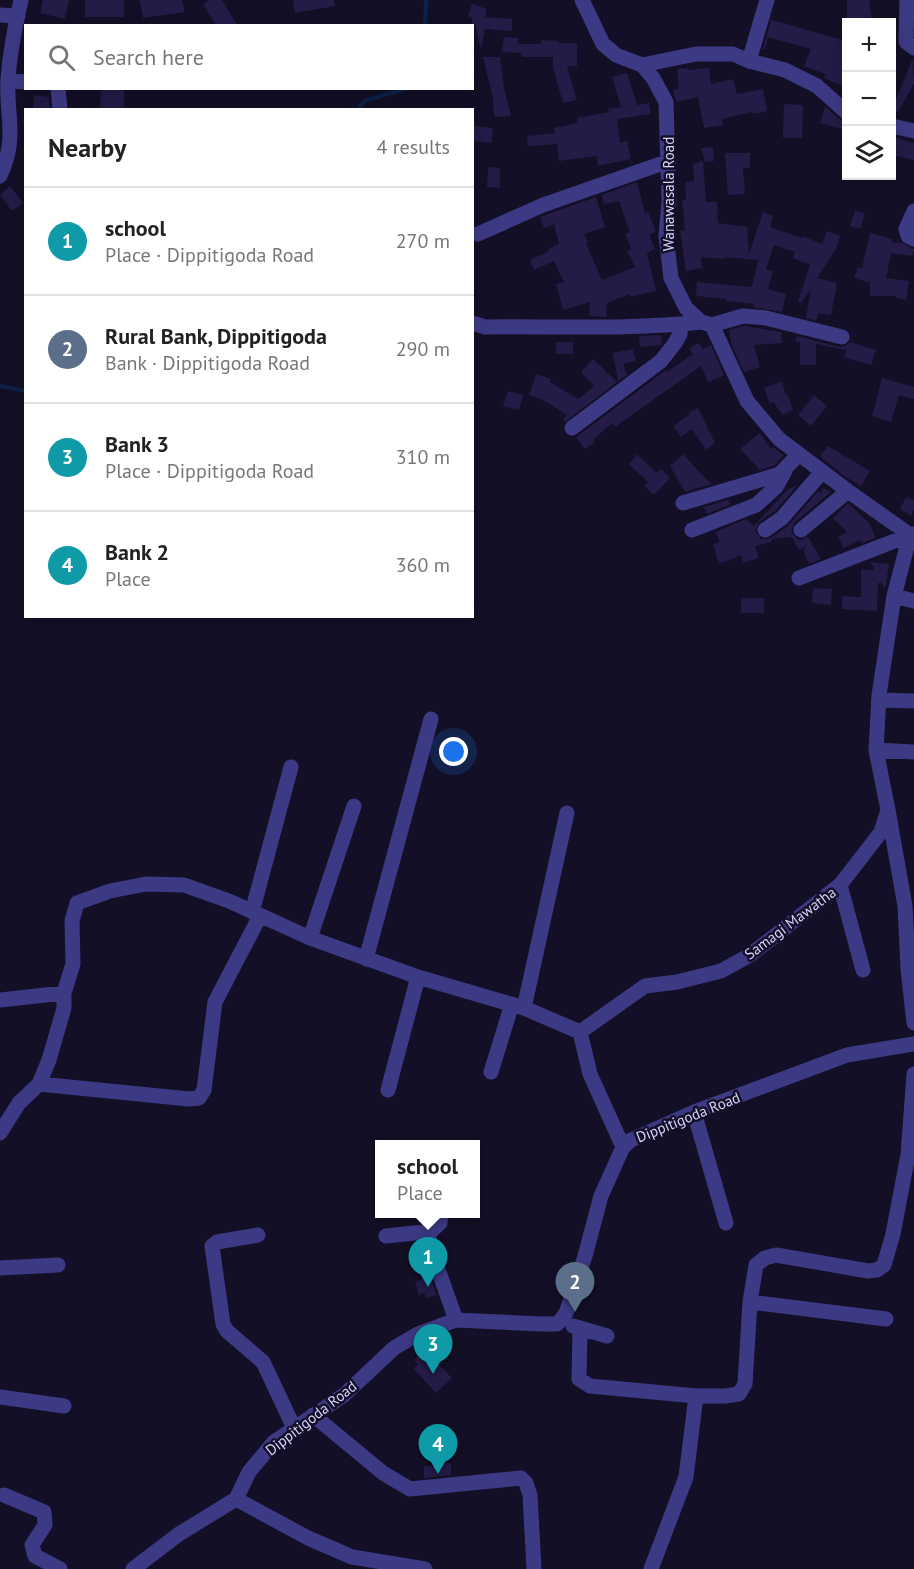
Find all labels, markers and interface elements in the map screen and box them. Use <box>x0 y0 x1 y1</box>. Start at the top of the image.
map controls <box>842 18 896 180</box>
button: + <box>842 18 896 72</box>
search box <box>24 24 474 90</box>
icon: search <box>45 41 78 74</box>
text: Search here <box>93 43 204 71</box>
button: − <box>842 72 896 126</box>
button: layers <box>842 126 896 180</box>
text: Nearby <box>48 131 126 164</box>
text: 4 results <box>377 134 450 160</box>
street label: Wanawasala Road <box>659 137 678 251</box>
text: school <box>105 214 166 242</box>
text: 1 <box>62 228 73 254</box>
text: 270 m <box>396 228 450 254</box>
text: Place · Dippitigoda Road <box>105 242 314 268</box>
text: Rural Bank, Dippitigoda <box>105 322 327 350</box>
text: 2 <box>62 336 73 362</box>
text: 290 m <box>396 336 450 362</box>
text: Bank · Dippitigoda Road <box>105 350 310 376</box>
text: Bank 3 <box>105 430 169 458</box>
text: 3 <box>62 444 73 470</box>
text: 310 m <box>396 444 450 470</box>
text: Place · Dippitigoda Road <box>105 458 314 484</box>
text: Bank 2 <box>105 538 169 566</box>
text: 4 <box>62 552 73 578</box>
text: 360 m <box>396 552 450 578</box>
text: Place <box>105 566 151 592</box>
your location <box>439 737 468 766</box>
street label: Samagi Mawatha <box>741 882 839 964</box>
street label: Dippitigoda Road <box>633 1087 743 1147</box>
popup <box>375 1140 480 1218</box>
text: school <box>397 1152 458 1180</box>
text: Place <box>397 1180 443 1206</box>
pin: 1 <box>408 1238 448 1287</box>
pin: 2 <box>556 1262 594 1312</box>
pin: 3 <box>414 1324 452 1374</box>
street label: Dippitigoda Road <box>262 1376 360 1460</box>
pin: 4 <box>418 1424 458 1474</box>

